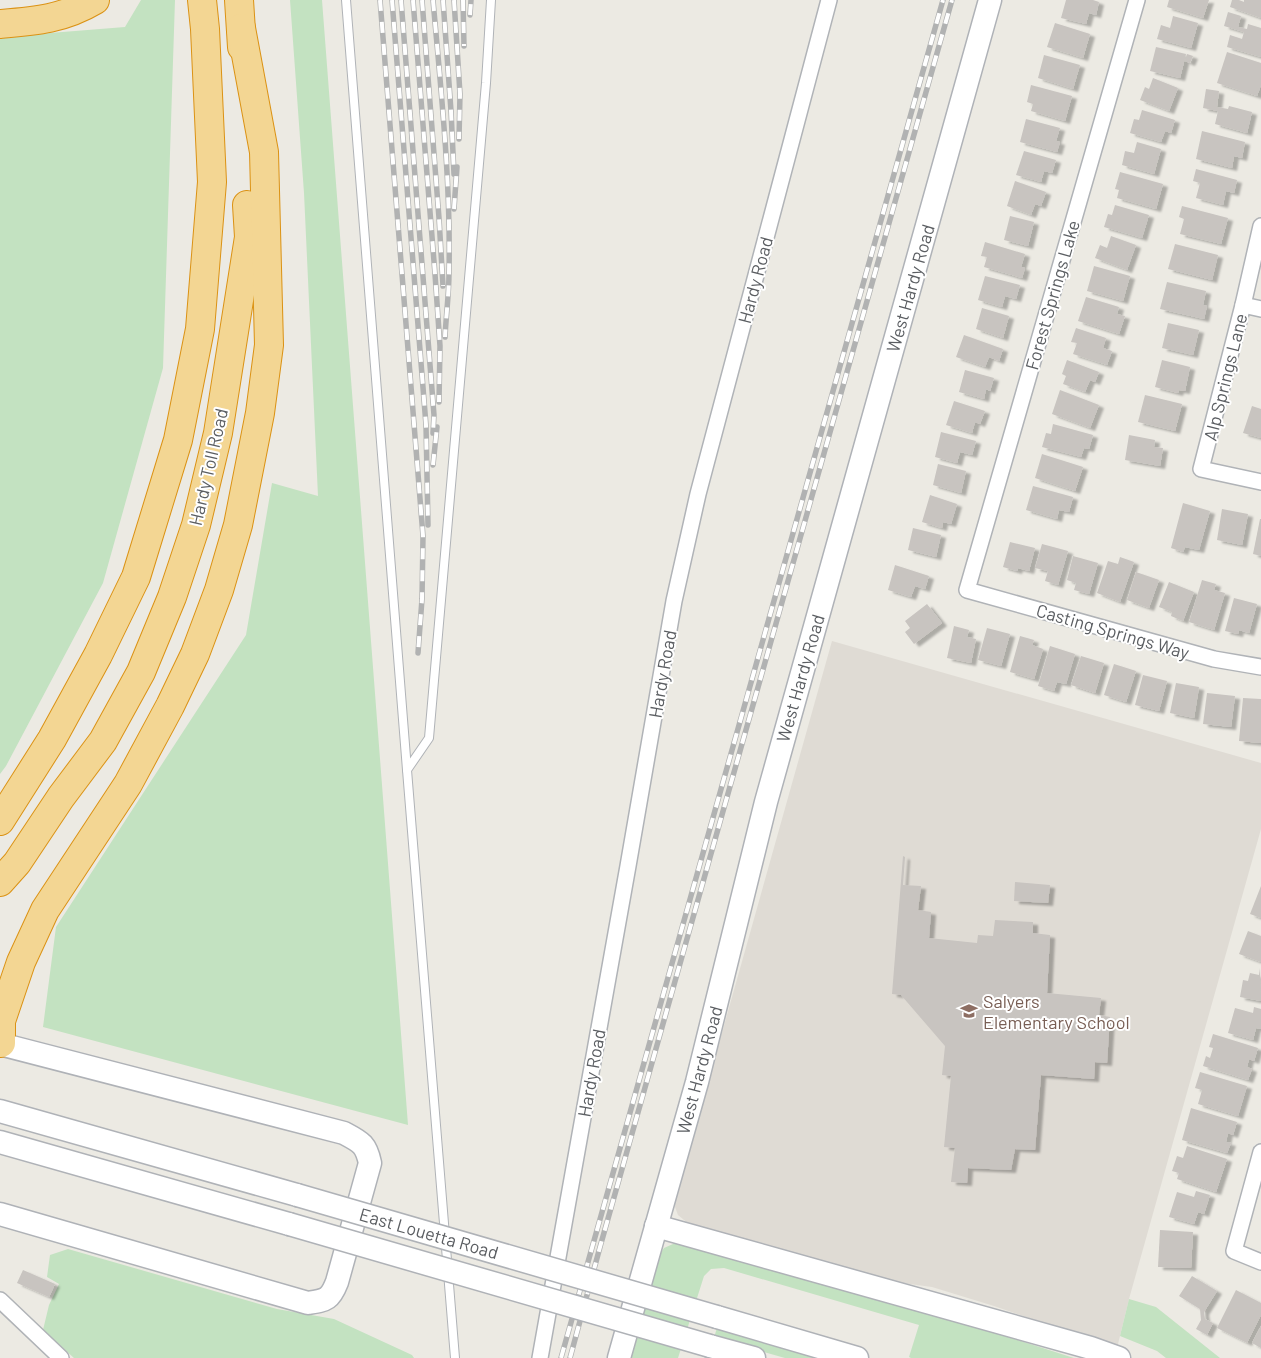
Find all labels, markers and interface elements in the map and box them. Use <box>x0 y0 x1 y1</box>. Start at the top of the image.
street label: Forest Springs Lake <box>1020 218 1084 372</box>
street label: West Hardy Road <box>881 221 939 355</box>
street label: Hardy Road <box>733 234 777 326</box>
street label: Alp Springs Lane <box>1199 311 1251 443</box>
street label: Hardy Toll Road <box>184 406 232 528</box>
street label: Casting Springs Way <box>1034 599 1192 663</box>
street label: West Hardy Road <box>771 611 829 745</box>
street label: Hardy Road <box>643 628 681 720</box>
place label: Salyers Elementary School <box>983 990 1130 1033</box>
school or university icon: Salyers Elementary School <box>959 1001 979 1021</box>
street label: West Hardy Road <box>671 1003 727 1137</box>
street label: Hardy Road <box>572 1027 610 1119</box>
street label: East Louetta Road <box>357 1203 501 1263</box>

